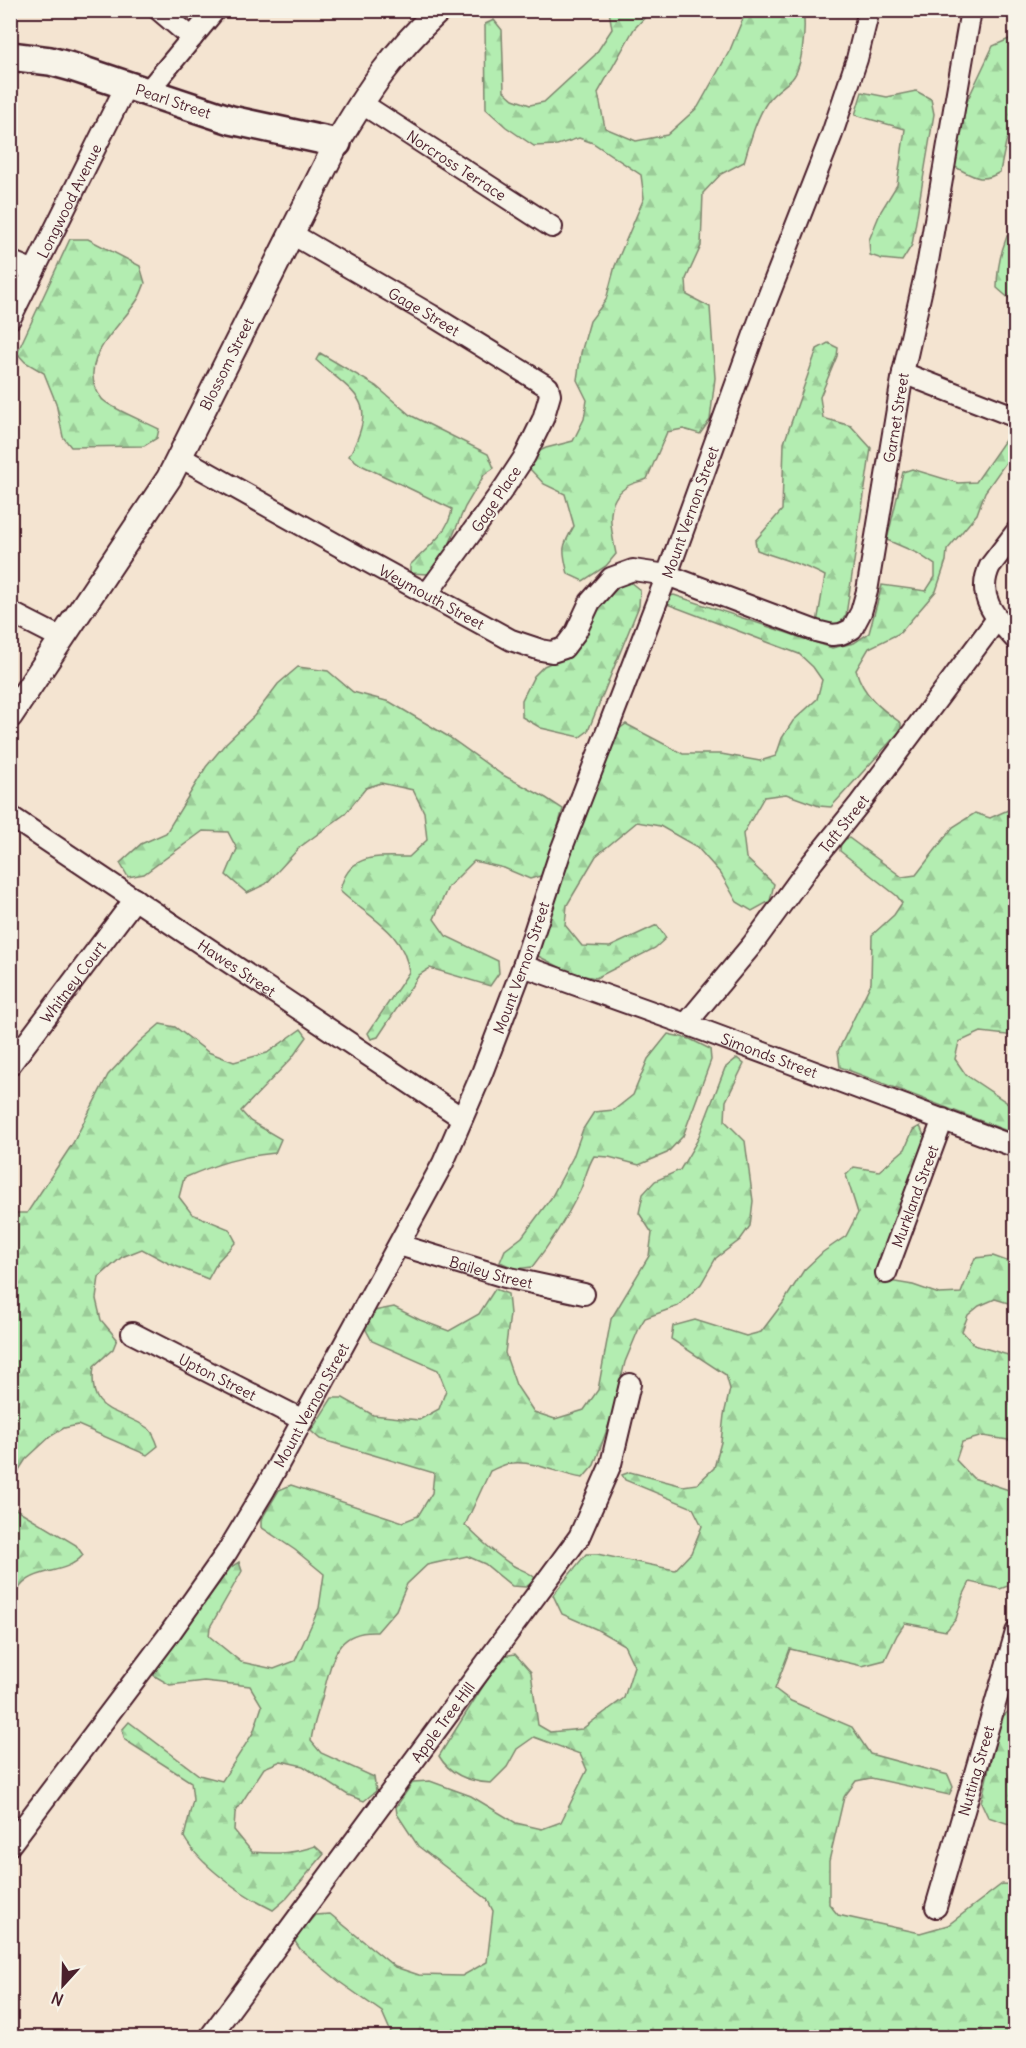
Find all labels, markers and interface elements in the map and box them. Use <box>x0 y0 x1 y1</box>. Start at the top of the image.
street label: Pearl Street <box>133 79 214 122</box>
street label: Norcross Terrace <box>403 126 510 204</box>
street label: Longwood Avenue <box>32 141 105 261</box>
street label: Gage Street <box>385 283 463 340</box>
street label: Blossom Street <box>195 315 257 413</box>
street label: Garnet Street <box>879 371 912 464</box>
street label: Mount Vernon Street <box>657 444 722 581</box>
street label: Gage Place <box>467 462 525 536</box>
street label: Weymouth Street <box>376 560 488 633</box>
street label: Taft Street <box>814 791 872 856</box>
street label: Mount Vernon Street <box>488 899 553 1036</box>
street label: Hawes Street <box>194 935 280 1000</box>
street label: Whitney Court <box>36 937 110 1027</box>
street label: Simonds Street <box>719 1028 820 1082</box>
street label: Murkland Street <box>887 1142 942 1250</box>
street label: Bailey Street <box>447 1251 534 1292</box>
street label: Mount Vernon Street <box>269 1339 353 1470</box>
street label: Upton Street <box>176 1349 259 1404</box>
street label: Apple Tree Hill <box>407 1678 478 1766</box>
street label: Nutting Street <box>954 1723 998 1818</box>
north arrow <box>33 1955 93 2015</box>
text: N <box>49 1988 66 2010</box>

